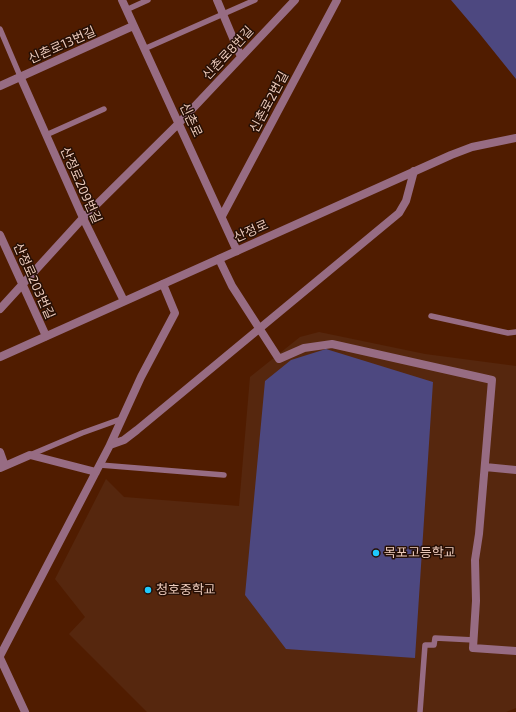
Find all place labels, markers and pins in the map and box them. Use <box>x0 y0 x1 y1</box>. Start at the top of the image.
place label: 목포고등학교 <box>384 545 456 561</box>
marker: 목포고등학교 <box>371 548 381 558</box>
place label: 청호중학교 <box>156 582 216 598</box>
marker: 청호중학교 <box>143 585 153 595</box>

